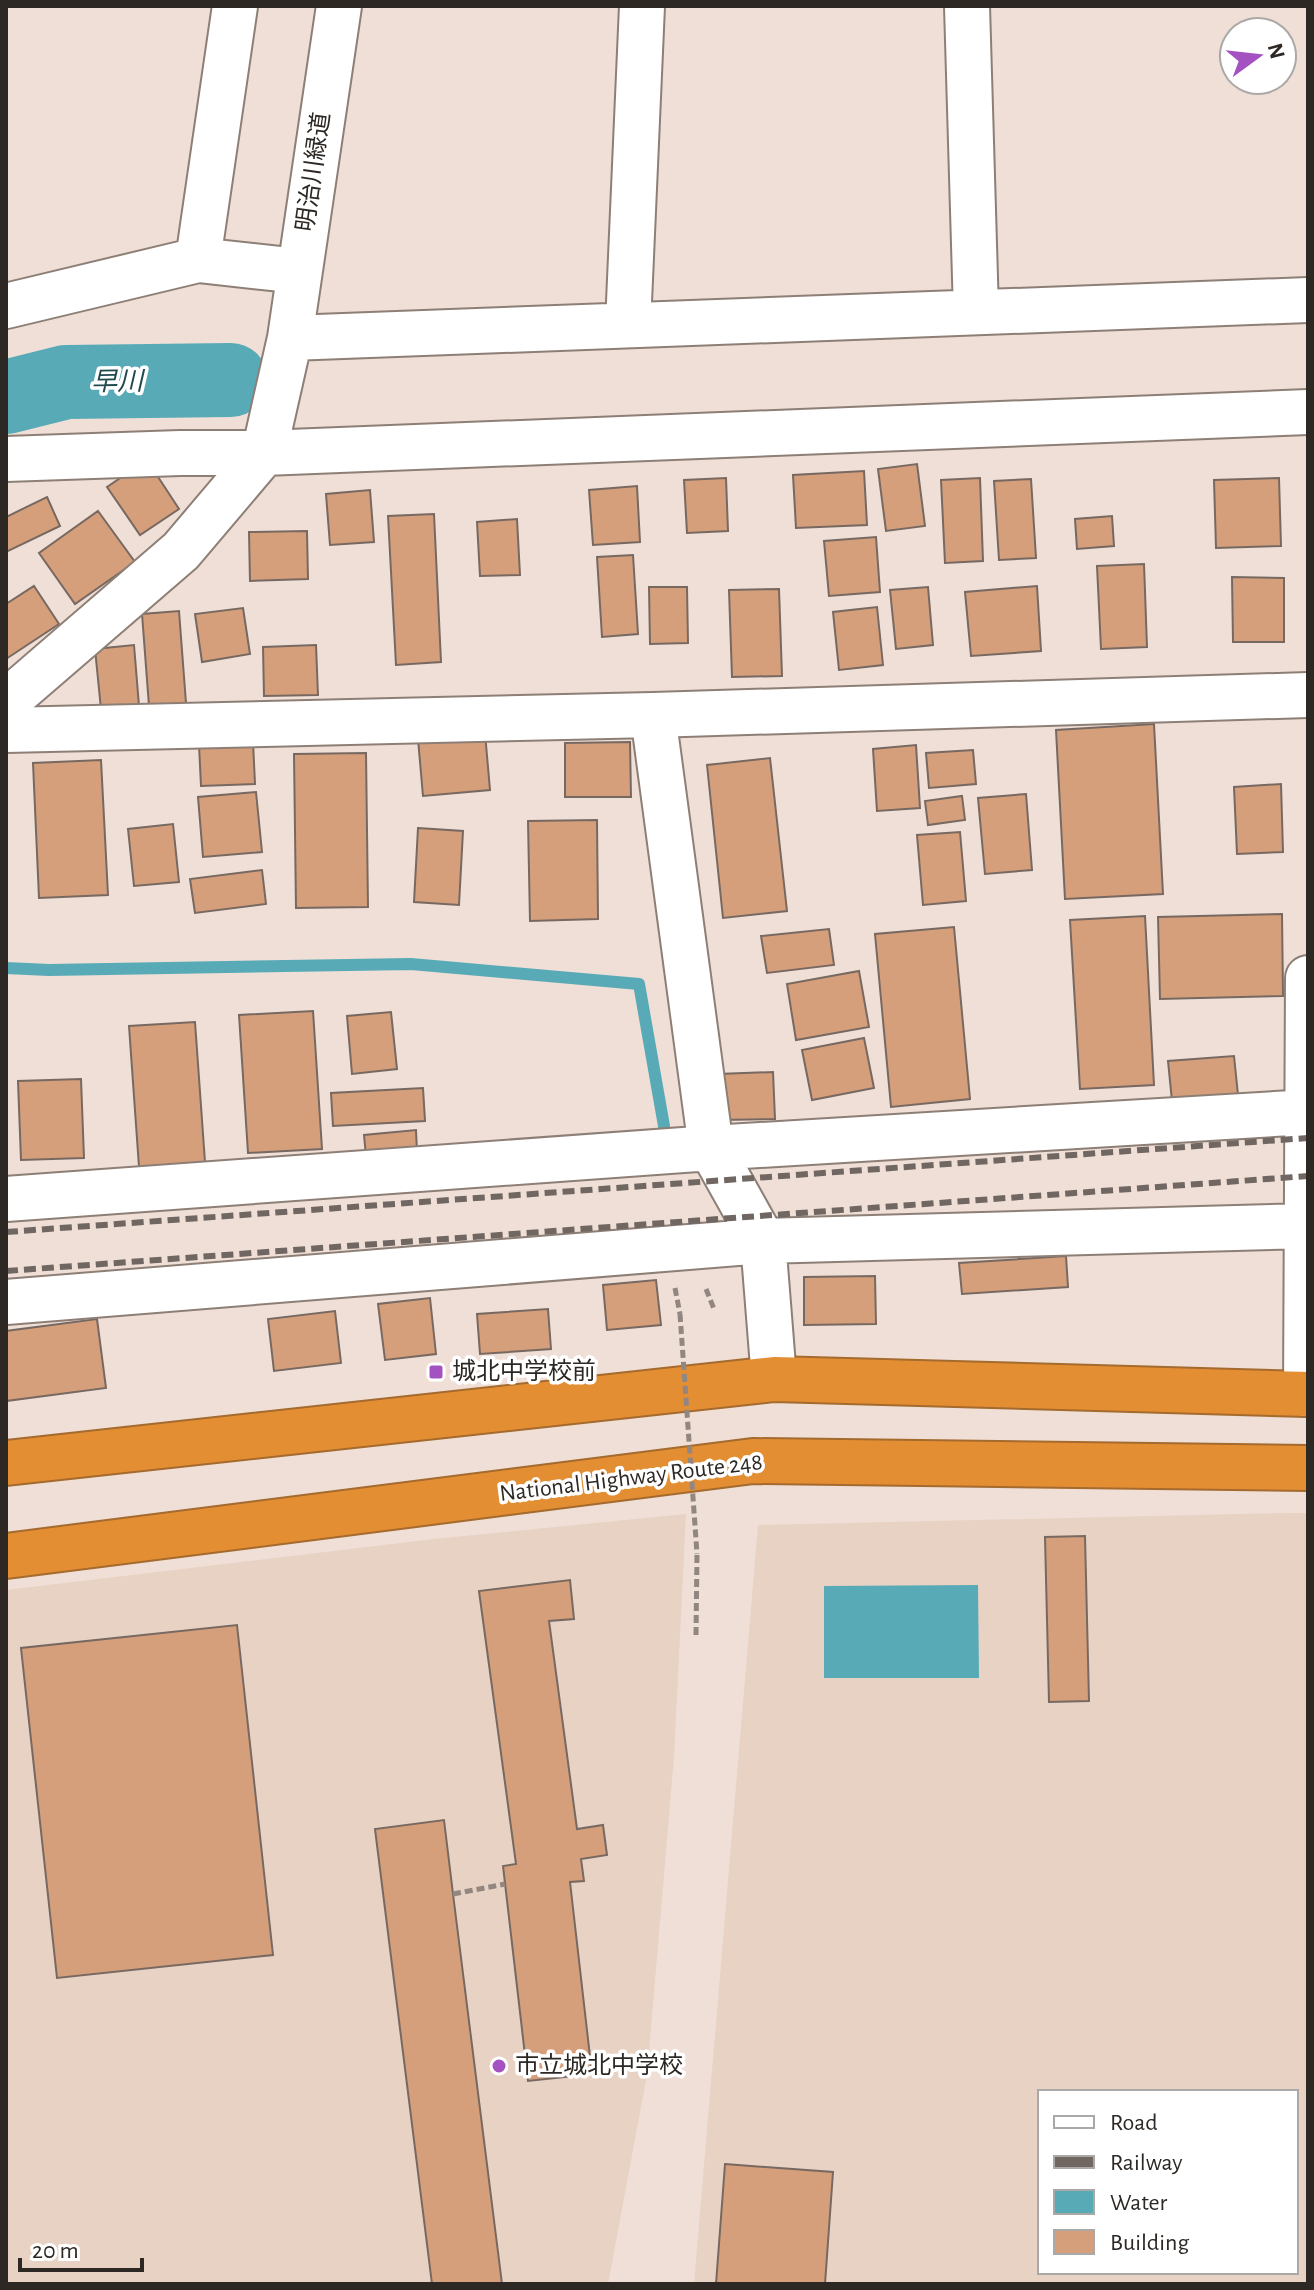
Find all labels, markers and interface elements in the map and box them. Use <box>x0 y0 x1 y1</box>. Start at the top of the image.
north arrow <box>1218 16 1298 96</box>
text: N <box>1264 41 1289 61</box>
street label: 明治川緑道 <box>292 111 334 233</box>
water label: 早川 <box>91 368 146 395</box>
place label: 城北中学校前 <box>452 1358 596 1384</box>
marker: 城北中学校前 <box>427 1363 445 1381</box>
street label: National Highway Route 248 <box>498 1450 764 1506</box>
place label: 市立城北中学校 <box>515 2052 683 2078</box>
marker: 市立城北中学校 <box>490 2057 508 2075</box>
legend <box>1038 2090 1298 2274</box>
text: Road <box>1110 2111 1158 2135</box>
text: Railway <box>1110 2151 1182 2175</box>
text: Water <box>1110 2191 1168 2215</box>
scale bar <box>20 2222 142 2272</box>
text: Building <box>1110 2231 1189 2255</box>
text: 20 m <box>32 2239 79 2263</box>

